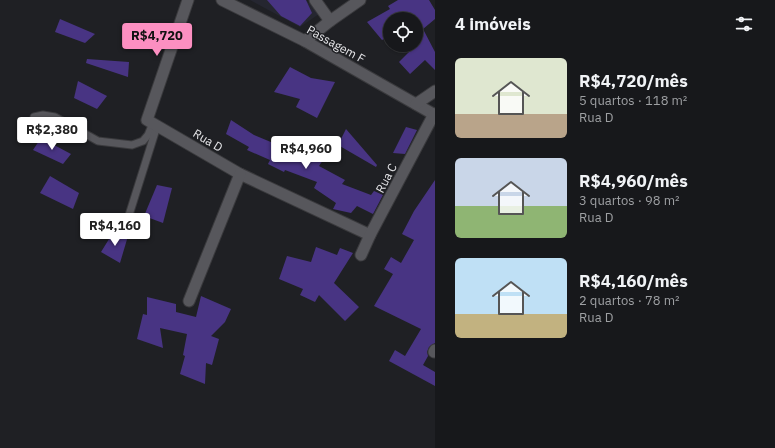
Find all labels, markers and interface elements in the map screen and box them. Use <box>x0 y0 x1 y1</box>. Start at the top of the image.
map controls <box>383 12 423 52</box>
button: locate <box>383 12 423 52</box>
text: 4 imóveis <box>455 13 531 35</box>
icon: filters <box>733 13 755 35</box>
street label: Passagem F <box>304 22 368 66</box>
pin: R$4,720 <box>120 23 194 57</box>
text: R$4,720 <box>131 27 183 44</box>
text: R$4,720/mês <box>579 70 688 92</box>
icon: home <box>487 74 535 122</box>
text: 5 quartos · 118 m² <box>579 92 687 109</box>
text: Rua D <box>579 109 613 126</box>
pin: R$2,380 <box>15 117 89 151</box>
text: R$2,380 <box>26 121 78 138</box>
street label: Rua D <box>191 125 225 155</box>
pin: R$4,960 <box>269 136 343 170</box>
text: R$4,960 <box>280 140 332 157</box>
street label: Rua C <box>372 160 400 195</box>
text: R$4,960/mês <box>579 170 688 192</box>
icon: home <box>487 174 535 222</box>
text: 3 quartos · 98 m² <box>579 192 680 209</box>
text: Rua D <box>579 209 613 226</box>
pin: R$4,160 <box>78 213 152 247</box>
text: R$4,160 <box>89 217 141 234</box>
text: R$4,160/mês <box>579 270 688 292</box>
icon: home <box>487 274 535 322</box>
text: 2 quartos · 78 m² <box>579 292 680 309</box>
text: Rua D <box>579 309 613 326</box>

